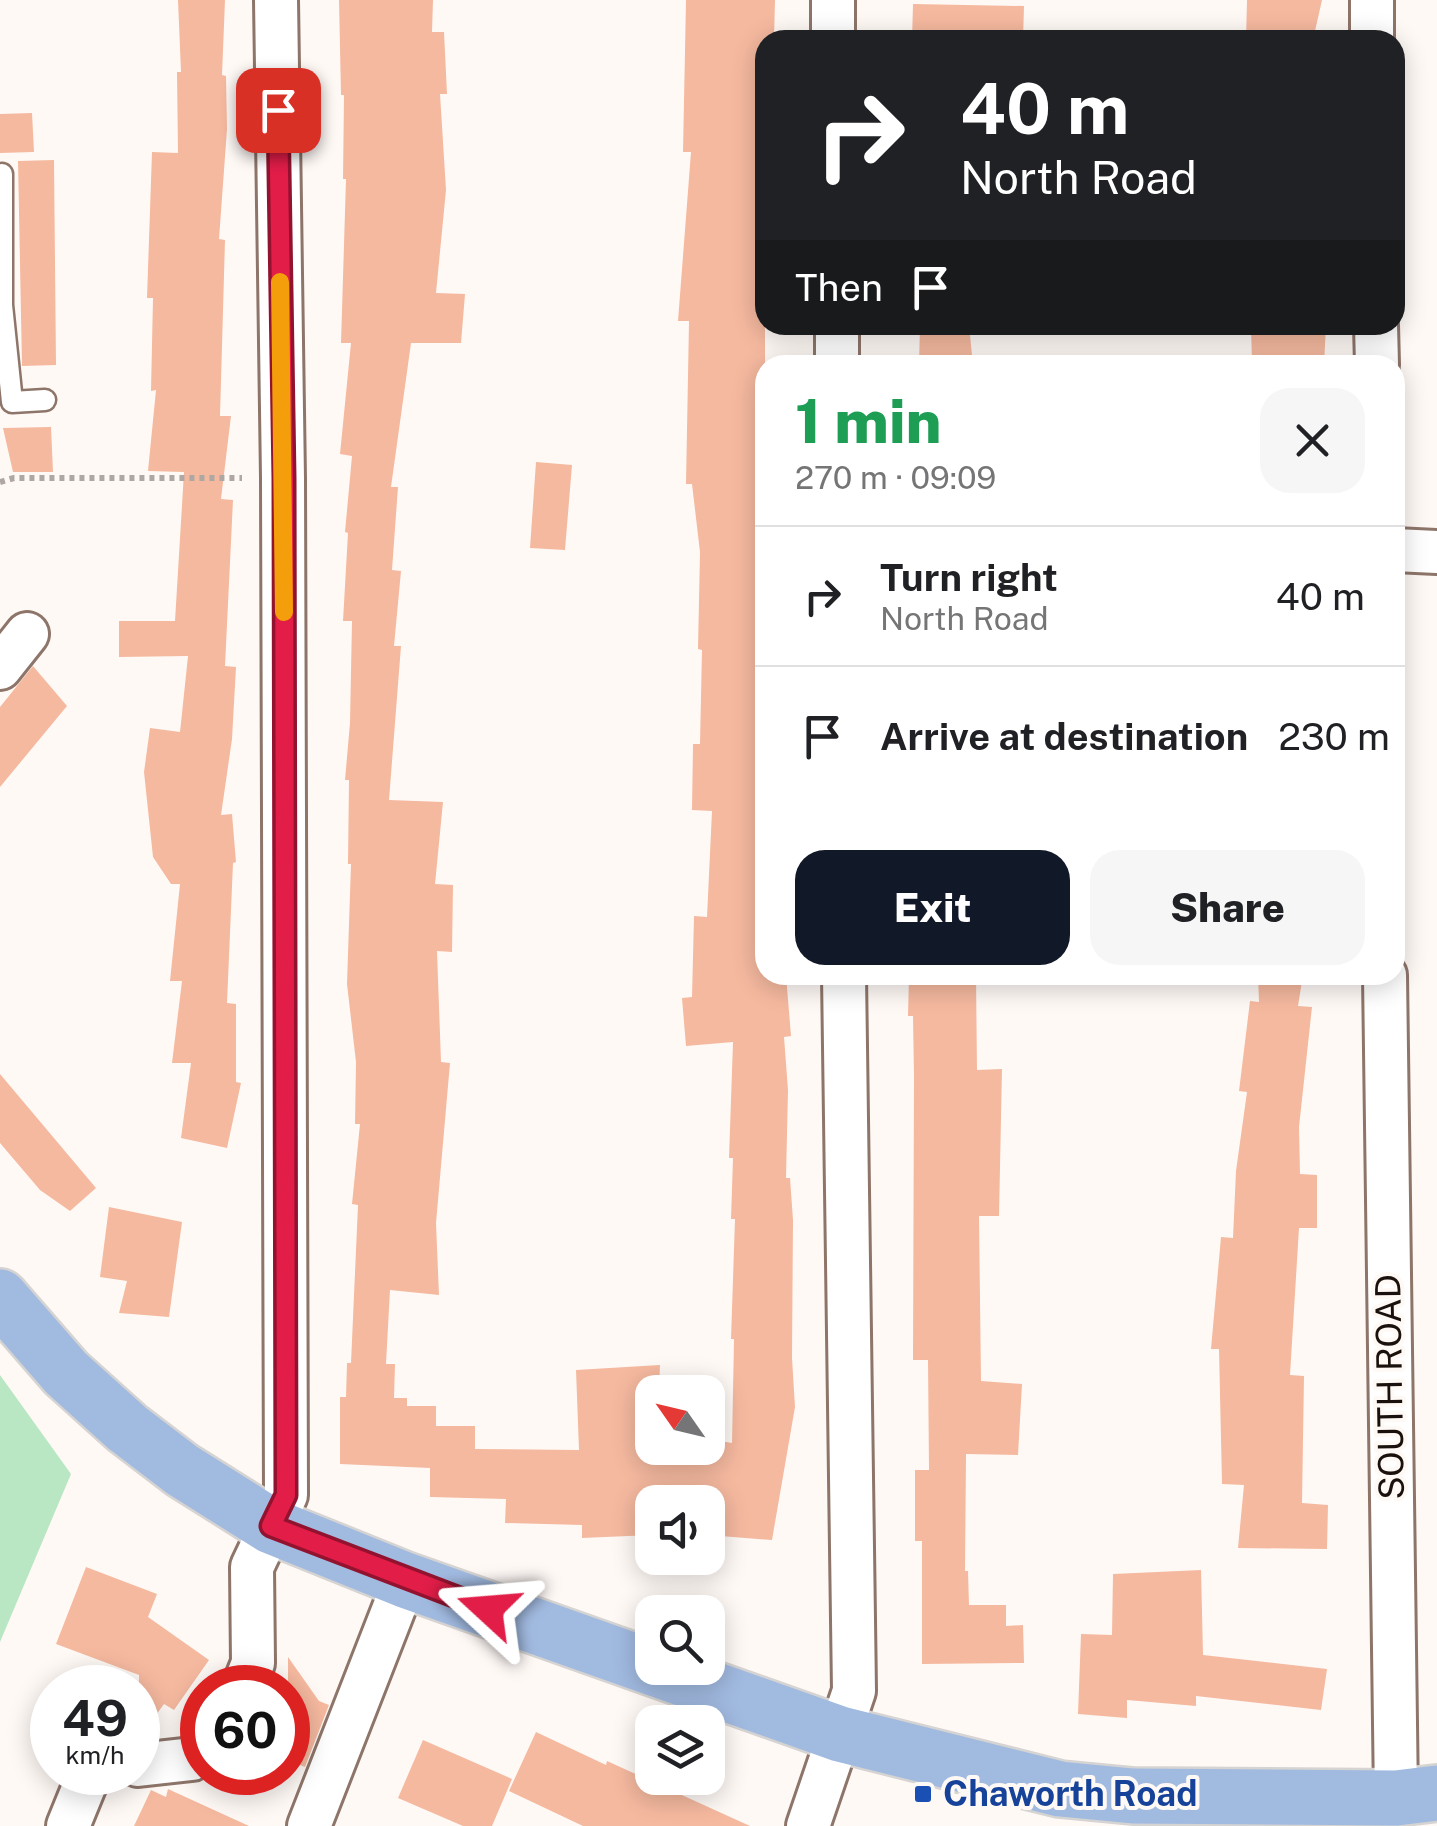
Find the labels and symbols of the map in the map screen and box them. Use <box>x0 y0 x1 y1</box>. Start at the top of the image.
pin <box>236 68 321 153</box>
street label: SOUTH ROAD <box>1367 1274 1412 1500</box>
north arrow <box>635 1375 725 1465</box>
position arrow <box>436 1557 540 1661</box>
speed limit sign: 60 <box>180 1665 310 1795</box>
place label: Chaworth Road <box>943 1773 1197 1814</box>
marker: Chaworth Road <box>912 1783 934 1805</box>

